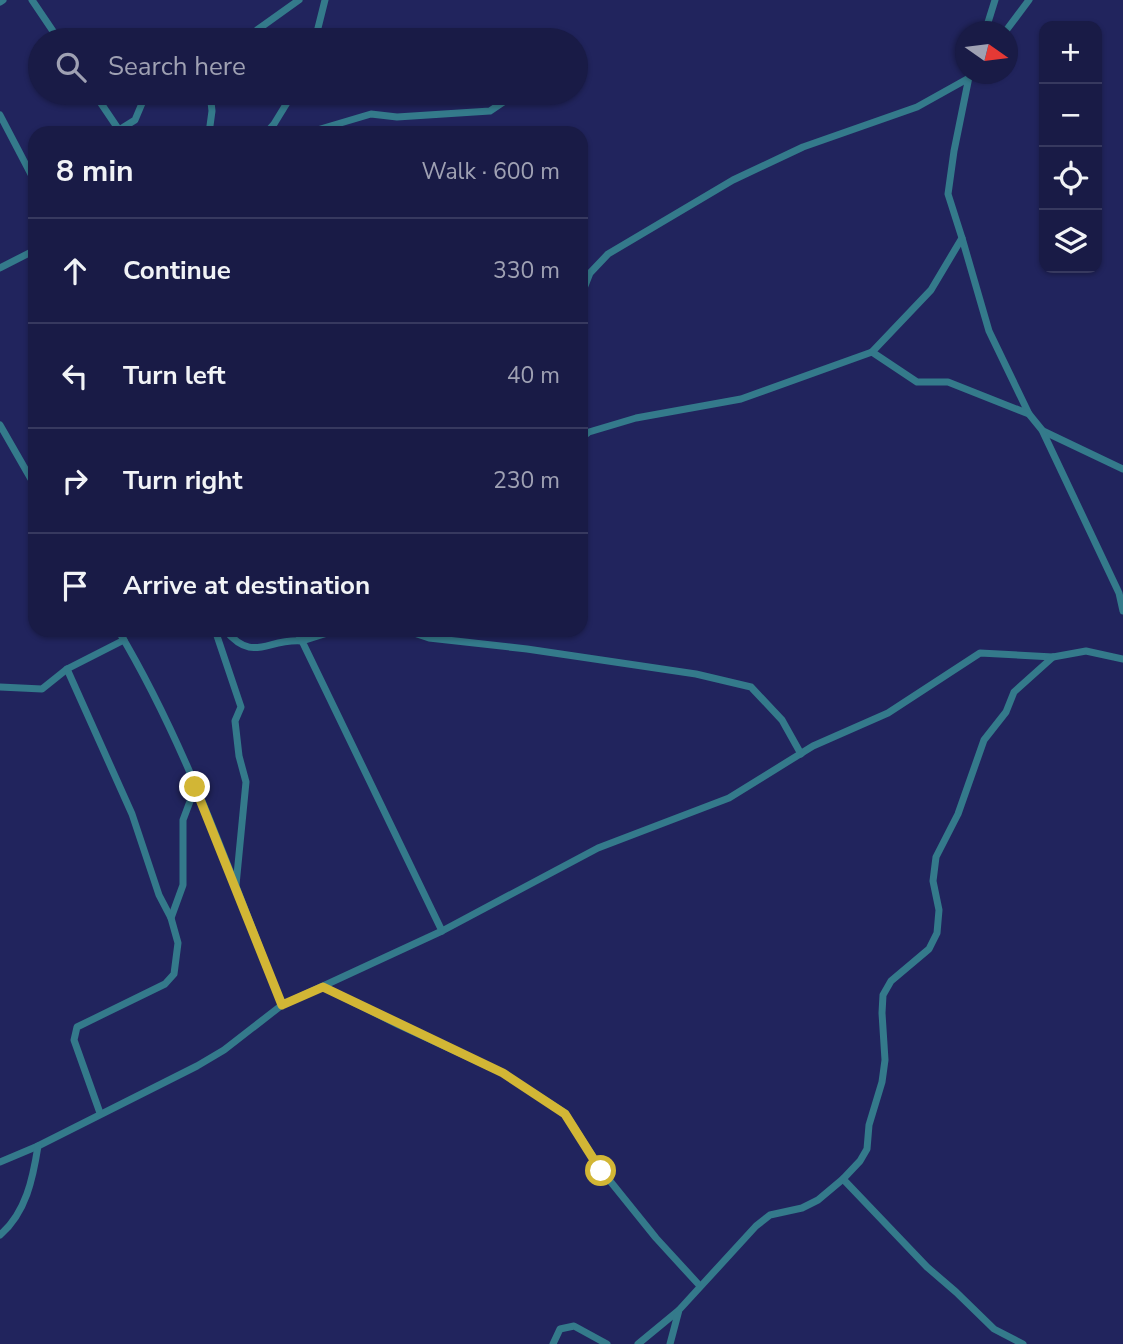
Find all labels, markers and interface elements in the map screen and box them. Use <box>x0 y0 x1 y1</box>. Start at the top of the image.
north arrow <box>955 21 1018 84</box>
map controls <box>1039 21 1102 273</box>
button: + <box>1039 21 1102 84</box>
search box <box>28 28 588 105</box>
icon: search <box>52 48 90 86</box>
text: Search here <box>108 49 246 84</box>
button: − <box>1039 84 1102 147</box>
button: locate <box>1039 147 1102 210</box>
text: 8 min <box>56 151 134 192</box>
text: Walk · 600 m <box>421 156 560 187</box>
button: layers <box>1039 210 1102 273</box>
icon: ahead <box>56 252 94 290</box>
text: Continue <box>123 253 231 288</box>
text: 330 m <box>493 255 560 286</box>
icon: left <box>56 357 94 395</box>
text: Turn left <box>123 358 226 393</box>
text: 40 m <box>507 360 560 391</box>
icon: right <box>56 462 94 500</box>
text: Turn right <box>123 463 242 498</box>
text: 230 m <box>493 465 560 496</box>
icon: arrive <box>56 567 94 605</box>
text: Arrive at destination <box>123 568 370 603</box>
route end <box>179 771 210 802</box>
route start <box>585 1155 616 1186</box>

